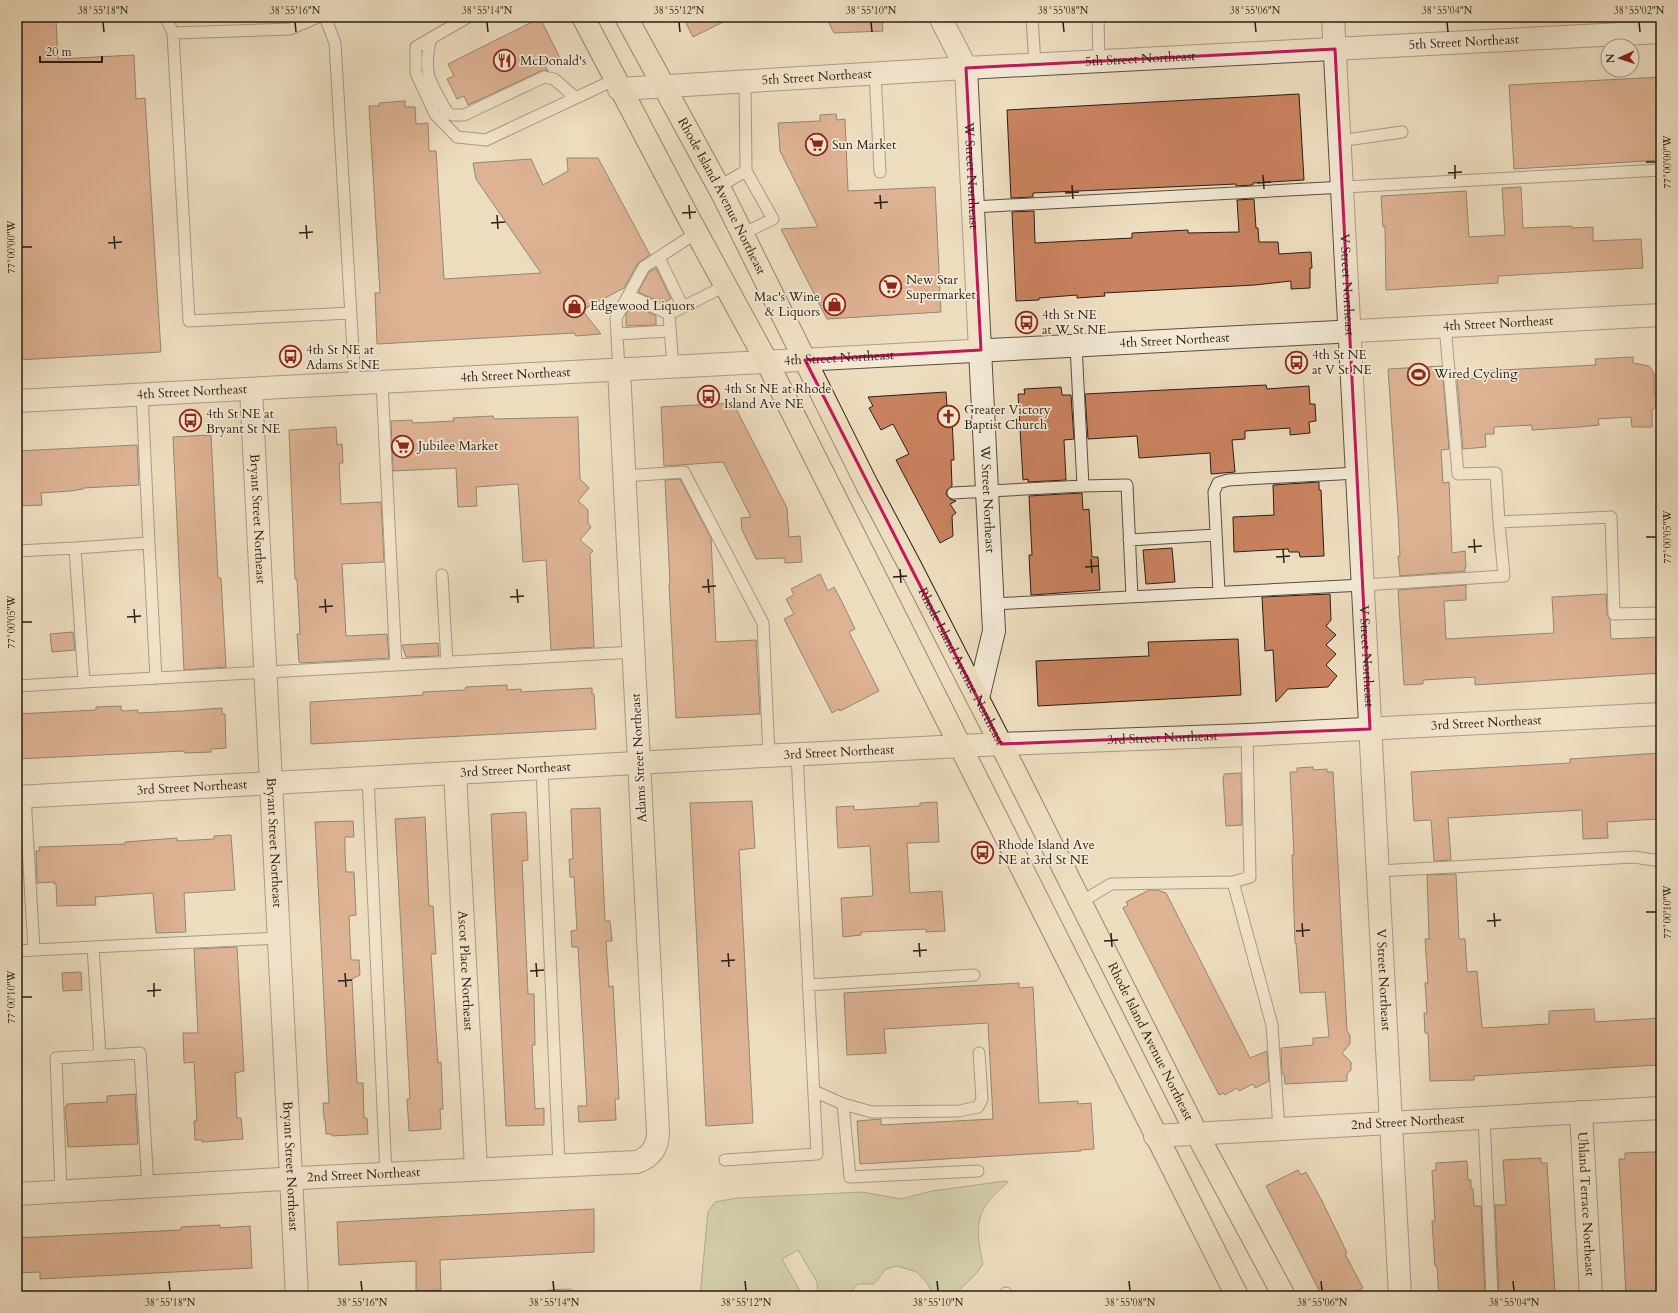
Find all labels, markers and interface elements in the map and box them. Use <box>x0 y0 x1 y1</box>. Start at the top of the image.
text: 38°55'18"N <box>78 4 129 18</box>
text: 38°55'16"N <box>270 4 321 18</box>
text: 38°55'14"N <box>462 4 513 18</box>
text: 38°55'12"N <box>654 4 705 18</box>
text: 38°55'10"N <box>846 4 897 18</box>
text: 38°55'08"N <box>1038 4 1089 18</box>
text: 38°55'06"N <box>1230 4 1281 18</box>
text: 38°55'04"N <box>1422 4 1473 18</box>
text: 38°55'02"N <box>1614 4 1665 18</box>
street label: 5th Street Northeast <box>1408 30 1519 54</box>
scale bar <box>40 38 102 64</box>
north arrow <box>1600 38 1640 78</box>
text: 20 m <box>46 44 73 60</box>
street label: 5th Street Northeast <box>1085 47 1196 71</box>
restaurant icon: McDonald's <box>491 48 517 74</box>
place label: McDonald's <box>520 52 586 70</box>
text: N <box>1603 53 1618 64</box>
street label: 5th Street Northeast <box>761 65 872 89</box>
street label: Rhode Island Avenue Northeast <box>673 114 770 278</box>
street label: W Street Northeast <box>960 121 983 229</box>
supermarket icon: Sun Market <box>804 132 830 158</box>
text: 77°00'00"W <box>1661 134 1675 189</box>
place label: Sun Market <box>832 136 896 154</box>
text: 77°00'00"W <box>5 219 19 274</box>
street label: V Street Northeast <box>1335 233 1359 336</box>
place label: New Star Supermarket <box>906 271 976 304</box>
supermarket icon: New Star Supermarket <box>878 274 904 300</box>
place label: Mac's Wine & Liquors <box>754 288 820 321</box>
shop icon: Mac's Wine & Liquors <box>822 291 848 317</box>
shop icon: Edgewood Liquors <box>561 293 587 319</box>
place label: Edgewood Liquors <box>590 297 695 315</box>
place label: 4th St NE at W St NE <box>1042 306 1106 339</box>
bus stop icon: 4th St NE at W St NE <box>1014 309 1040 335</box>
street label: 4th Street Northeast <box>1442 312 1554 335</box>
street label: 4th Street Northeast <box>1119 329 1230 352</box>
place label: 4th St NE at Adams St NE <box>306 341 380 374</box>
bus stop icon: 4th St NE at Adams St NE <box>278 344 304 370</box>
street label: 4th Street Northeast <box>783 346 894 370</box>
place label: 4th St NE at V St NE <box>1312 346 1371 379</box>
bus stop icon: 4th St NE at V St NE <box>1283 349 1309 375</box>
sports icon: Wired Cycling <box>1406 361 1432 387</box>
street label: 4th Street Northeast <box>460 363 571 387</box>
place label: Wired Cycling <box>1433 365 1518 383</box>
street label: 4th Street Northeast <box>136 380 247 404</box>
place label: 4th St NE at Rhode Island Ave NE <box>724 380 831 413</box>
bus stop icon: 4th St NE at Rhode Island Ave NE <box>696 383 722 409</box>
place label: Greater Victory Baptist Church <box>964 401 1051 434</box>
church icon: Greater Victory Baptist Church <box>936 404 962 430</box>
place label: 4th St NE at Bryant St NE <box>206 405 280 438</box>
bus stop icon: 4th St NE at Bryant St NE <box>177 408 203 434</box>
supermarket icon: Jubilee Market <box>390 433 416 459</box>
place label: Jubilee Market <box>416 437 498 455</box>
street label: W Street Northeast <box>976 444 999 553</box>
street label: Bryant Street Northeast <box>245 453 270 584</box>
text: 77°00'05"W <box>1661 509 1675 564</box>
street label: Rhode Island Avenue Northeast <box>914 584 1009 748</box>
text: 77°00'05"W <box>5 594 19 649</box>
street label: V Street Northeast <box>1355 605 1378 708</box>
street label: Adams Street Northeast <box>627 693 651 823</box>
street label: 3rd Street Northeast <box>1430 711 1542 735</box>
street label: 3rd Street Northeast <box>1107 727 1218 749</box>
street label: 3rd Street Northeast <box>783 740 895 764</box>
street label: 3rd Street Northeast <box>459 758 571 782</box>
street label: 3rd Street Northeast <box>136 775 248 799</box>
street label: Bryant Street Northeast <box>262 777 286 908</box>
place label: Rhode Island Ave NE at 3rd St NE <box>998 836 1095 869</box>
bus stop icon: Rhode Island Ave NE at 3rd St NE <box>970 839 996 865</box>
text: 77°00'10"W <box>1661 884 1675 939</box>
street label: Ascot Place Northeast <box>453 910 478 1031</box>
street label: V Street Northeast <box>1372 928 1395 1031</box>
street label: Rhode Island Avenue Northeast <box>1103 959 1198 1124</box>
text: 77°00'10"W <box>5 969 19 1024</box>
street label: Bryant Street Northeast <box>278 1101 303 1231</box>
street label: 2nd Street Northeast <box>1350 1110 1465 1134</box>
street label: Uhland Terrace Northeast <box>1573 1131 1599 1277</box>
street label: 2nd Street Northeast <box>306 1163 421 1187</box>
text: 38°55'18"N <box>145 1296 196 1310</box>
text: 38°55'16"N <box>337 1296 388 1310</box>
text: 38°55'14"N <box>529 1296 580 1310</box>
text: 38°55'12"N <box>721 1296 772 1310</box>
text: 38°55'10"N <box>913 1296 964 1310</box>
text: 38°55'08"N <box>1105 1296 1156 1310</box>
text: 38°55'06"N <box>1297 1296 1348 1310</box>
text: 38°55'04"N <box>1489 1296 1540 1310</box>

